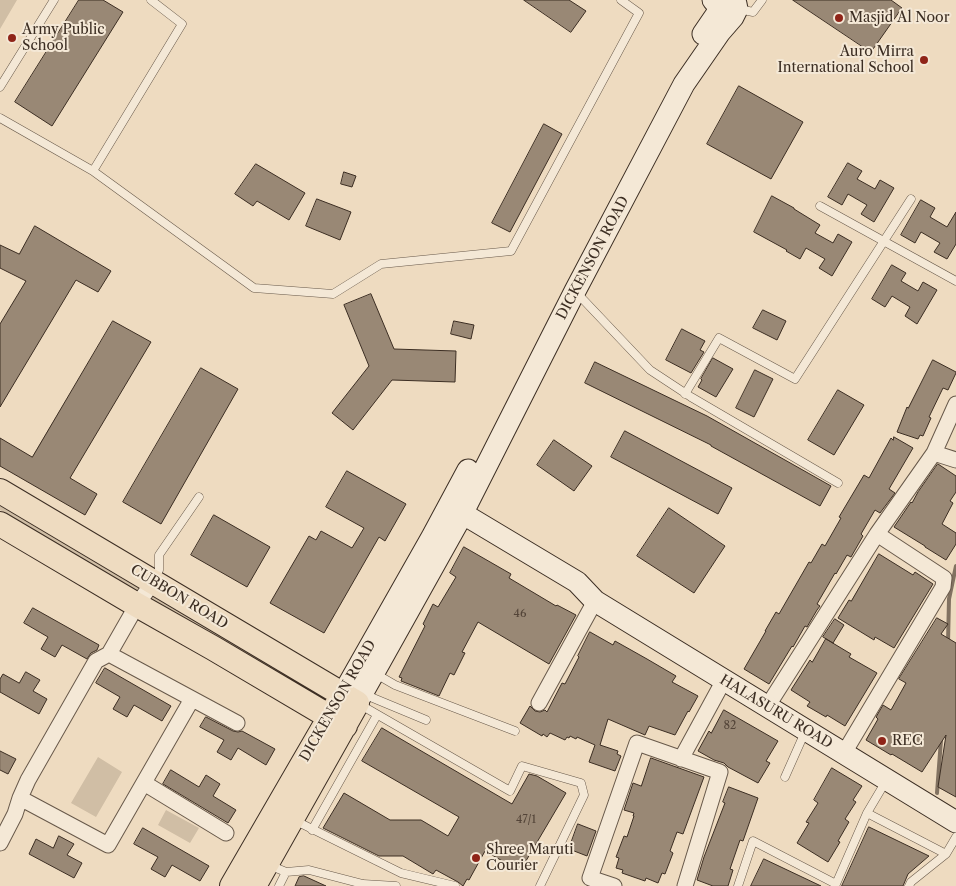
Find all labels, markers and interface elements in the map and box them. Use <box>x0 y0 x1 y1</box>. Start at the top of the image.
place label: Masjid Al Noor <box>849 10 950 26</box>
marker: Masjid Al Noor <box>833 12 845 24</box>
place label: Army Public School <box>22 22 105 54</box>
marker: Army Public School <box>6 32 18 44</box>
place label: Auro Mirra International School <box>777 44 914 76</box>
marker: Auro Mirra International School <box>918 54 930 66</box>
street label: DICKENSON ROAD <box>553 193 633 323</box>
street label: CUBBON ROAD <box>127 561 231 633</box>
house number: 46 <box>514 607 526 621</box>
street label: DICKENSON ROAD <box>296 637 380 765</box>
street label: HALASURU ROAD <box>717 672 835 752</box>
house number: 82 <box>724 719 736 733</box>
place label: REC <box>892 733 923 749</box>
marker: REC <box>876 735 888 747</box>
house number: 47/1 <box>516 813 536 827</box>
place label: Shree Maruti Courier <box>486 842 573 874</box>
marker: Shree Maruti Courier <box>470 852 482 864</box>

